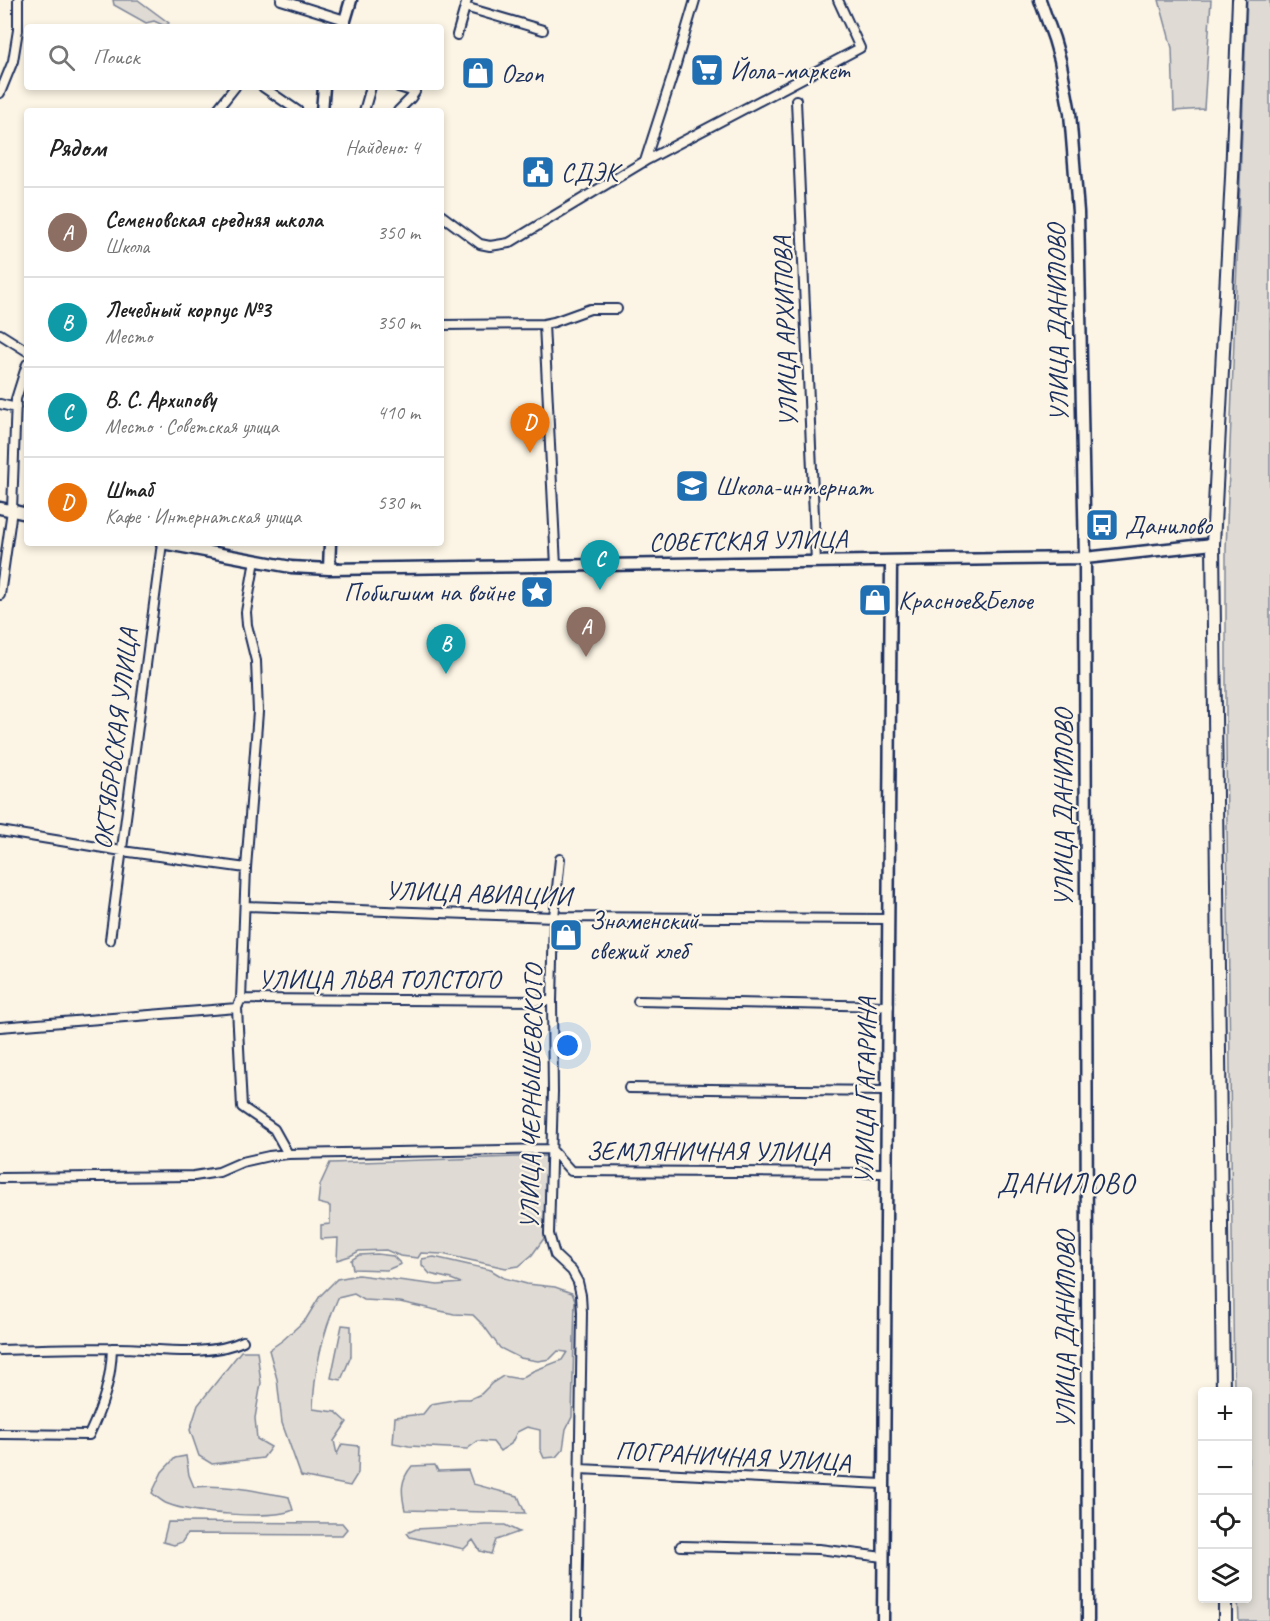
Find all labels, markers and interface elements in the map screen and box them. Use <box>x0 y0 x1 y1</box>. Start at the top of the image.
search box <box>24 24 444 90</box>
icon: search <box>45 41 78 74</box>
text: Поиск <box>93 43 139 71</box>
supermarket icon: Йола-маркет <box>689 52 725 88</box>
place label: Йола-маркет <box>730 54 851 87</box>
shop icon: Ozon <box>460 55 496 91</box>
place label: Ozon <box>501 57 544 90</box>
text: Рядом <box>48 131 106 164</box>
text: Найдено: 4 <box>345 135 420 160</box>
public building icon: СДЭК <box>520 154 556 190</box>
place label: СДЭК <box>561 156 623 189</box>
text: Семеновская средняя школа <box>105 206 322 234</box>
text: A <box>62 220 73 245</box>
text: 350 m <box>377 220 420 245</box>
street label: УЛИЦА ДАНИЛОВО <box>1039 221 1076 422</box>
text: Школа <box>105 234 149 259</box>
street label: УЛИЦА АРХИПОВА <box>766 234 805 428</box>
text: Лечебный корпус №3 <box>105 296 271 324</box>
text: B <box>62 310 73 335</box>
text: 350 m <box>377 310 420 335</box>
text: Место <box>105 324 152 349</box>
text: В. С. Архипову <box>105 386 216 414</box>
text: C <box>63 400 72 425</box>
text: 410 m <box>377 400 420 425</box>
pin: D <box>510 404 550 453</box>
text: Место · Советская улица <box>105 414 279 439</box>
school or university icon: Школа-интернат <box>674 468 710 504</box>
place label: Школа-интернат <box>715 470 875 503</box>
text: Штаб <box>105 476 153 504</box>
text: D <box>62 490 73 515</box>
text: 530 m <box>377 490 420 515</box>
text: Кафе · Интернатская улица <box>105 504 301 529</box>
bus stop icon: Данилово <box>1084 507 1120 543</box>
place label: Данилово <box>1125 509 1214 542</box>
street label: СОВЕТСКАЯ УЛИЦА <box>649 522 849 559</box>
pin: C <box>580 540 620 590</box>
place icon: Побигшим на войне <box>519 574 555 610</box>
place label: Побигшим на войне <box>344 576 517 609</box>
shop icon: Красное&Белое <box>857 582 893 618</box>
place label: Красное&Белое <box>898 584 1034 617</box>
pin: A <box>566 608 606 657</box>
pin: B <box>426 624 466 674</box>
street label: ОКТЯБРЬСКАЯ УЛИЦА <box>86 625 146 851</box>
street label: УЛИЦА ДАНИЛОВО <box>1047 706 1080 907</box>
street label: УЛИЦА АВИАЦИИ <box>385 874 575 913</box>
place label: Знаменский свежий хлеб <box>589 904 701 967</box>
shop icon: Знаменский свежий хлеб <box>548 917 584 953</box>
street label: УЛИЦА ЧЕРНЫШЕВСКОГО <box>513 961 550 1230</box>
street label: УЛИЦА ЛЬВА ТОЛСТОГО <box>258 963 503 996</box>
street label: УЛИЦА ГАГАРИНА <box>847 995 884 1185</box>
your location <box>553 1031 582 1060</box>
street label: ЗЕМЛЯНИЧНАЯ УЛИЦА <box>586 1135 831 1168</box>
district label: ДАНИЛОВО <box>997 1166 1137 1201</box>
street label: УЛИЦА ДАНИЛОВО <box>1049 1228 1082 1429</box>
map controls <box>1198 1387 1252 1603</box>
button: + <box>1198 1387 1252 1441</box>
street label: ПОГРАНИЧНАЯ УЛИЦА <box>615 1434 852 1479</box>
button: − <box>1198 1441 1252 1495</box>
button: locate <box>1198 1495 1252 1549</box>
button: layers <box>1198 1549 1252 1603</box>

